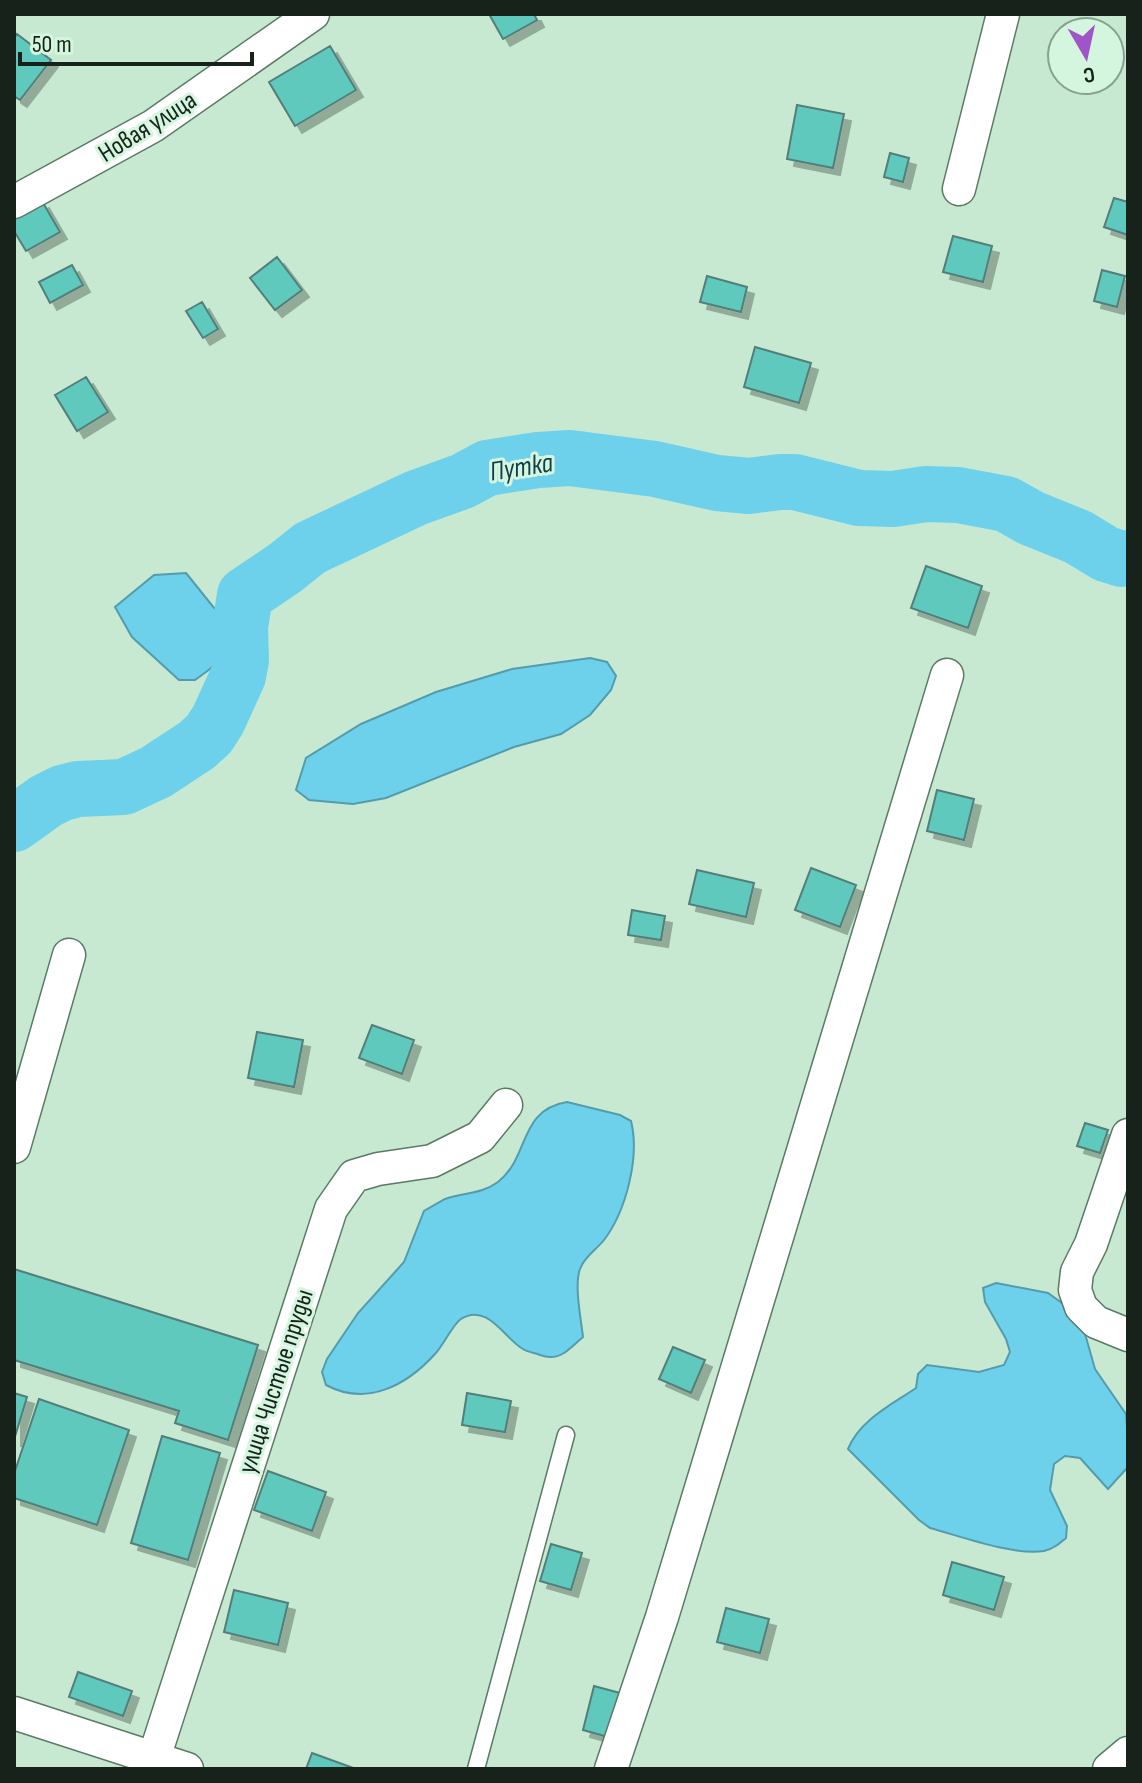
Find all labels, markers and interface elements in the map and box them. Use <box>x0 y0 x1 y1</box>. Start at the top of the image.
scale bar <box>20 16 252 66</box>
north arrow <box>1046 16 1126 96</box>
text: 50 m <box>32 30 72 59</box>
text: С <box>1081 60 1097 88</box>
street label: Новая улица <box>93 85 203 170</box>
water label: Путка <box>487 446 556 489</box>
street label: улица Чистые пруды <box>232 1285 321 1477</box>

